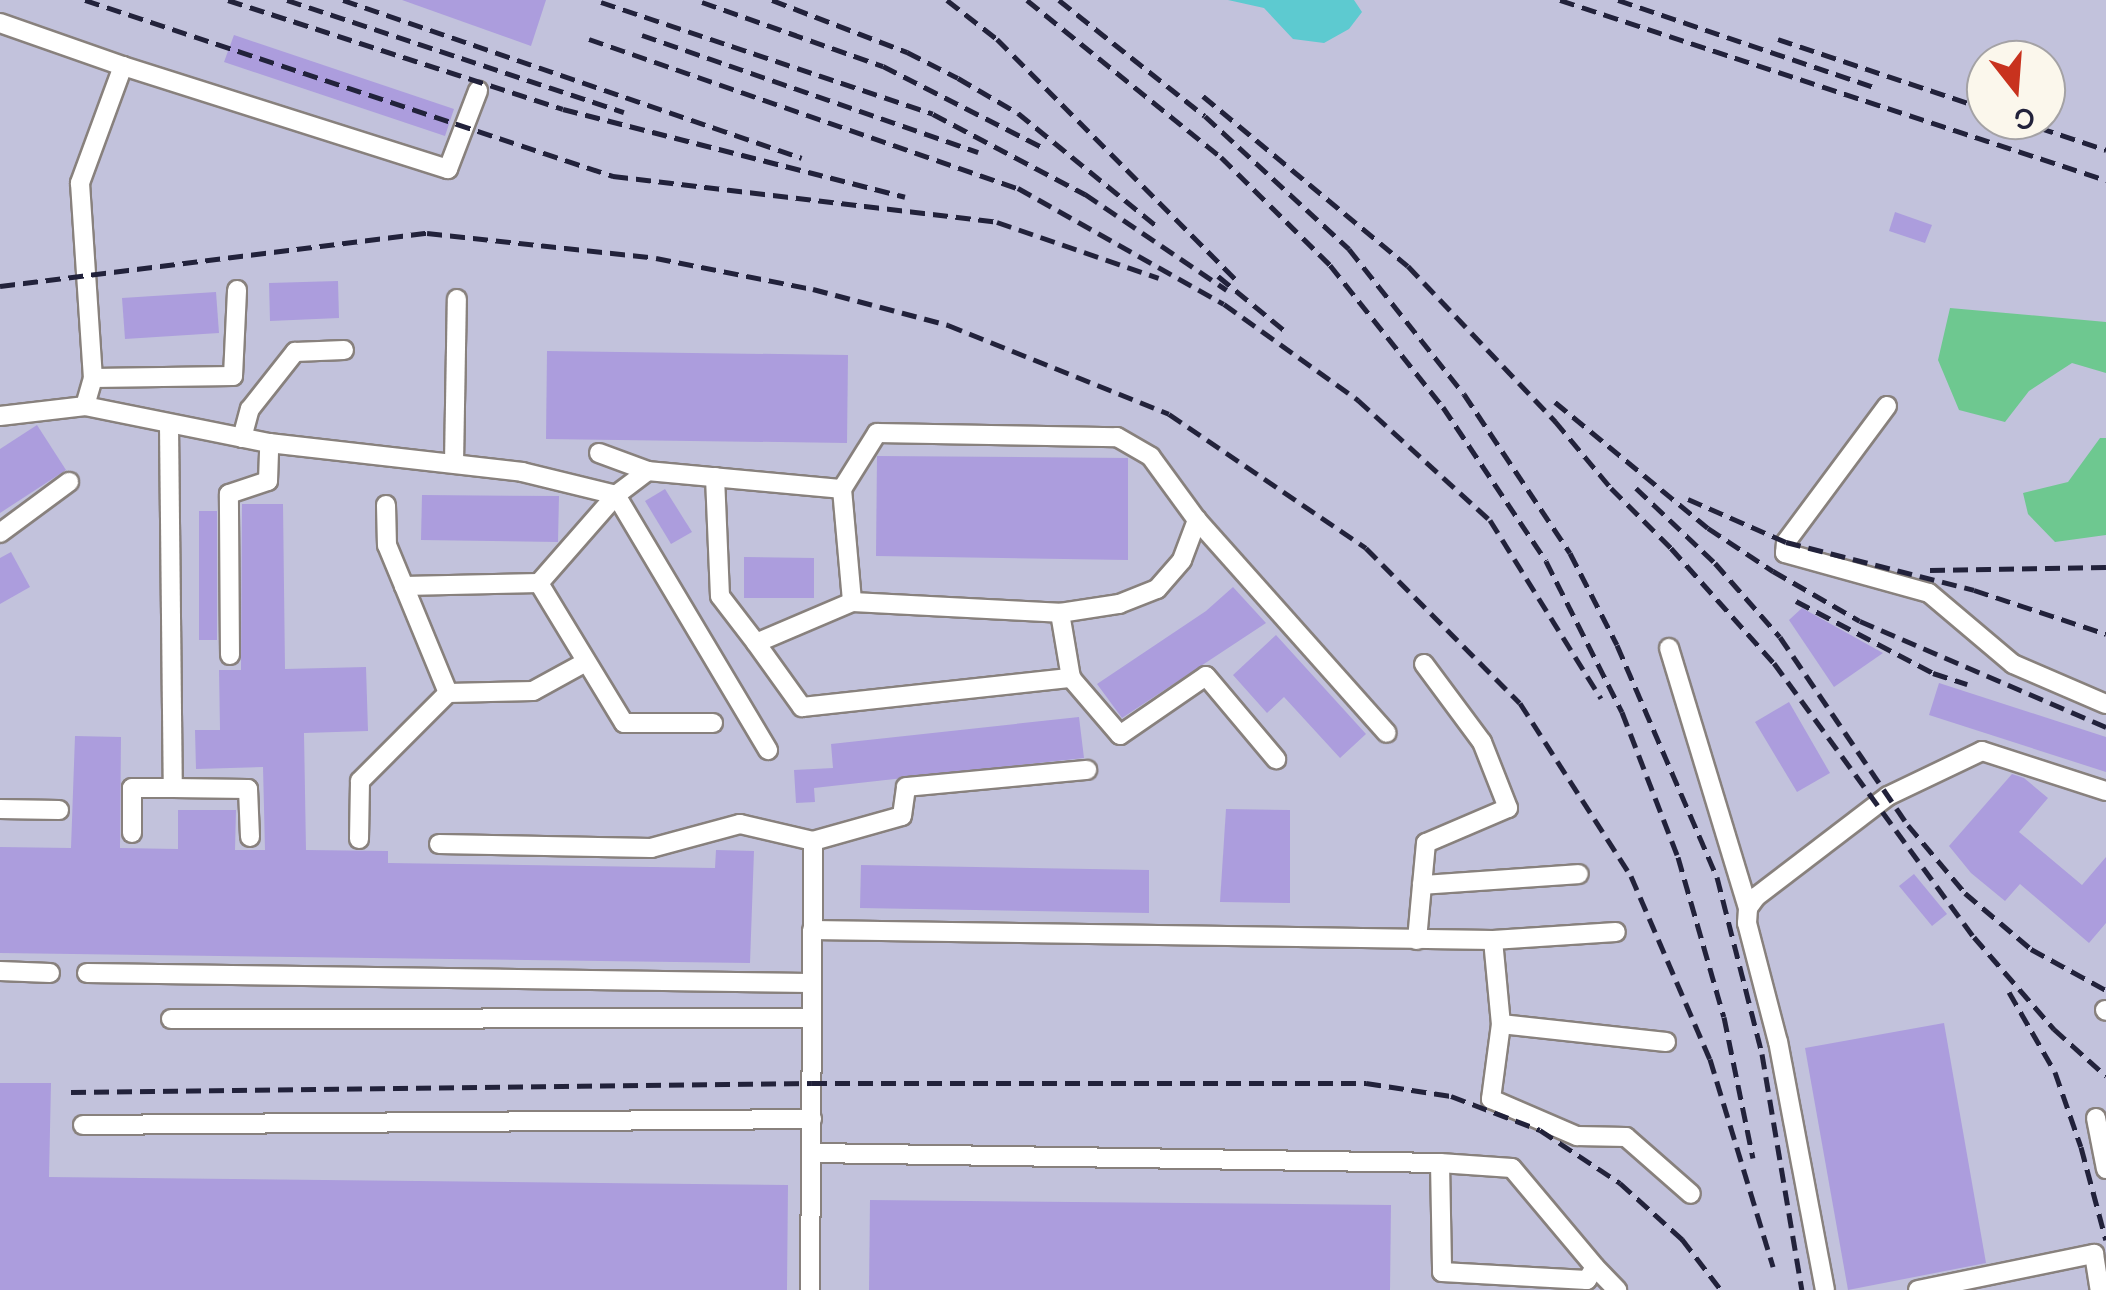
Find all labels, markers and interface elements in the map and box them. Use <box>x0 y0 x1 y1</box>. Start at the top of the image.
north arrow <box>1966 40 2066 140</box>
text: С <box>2010 99 2038 136</box>

